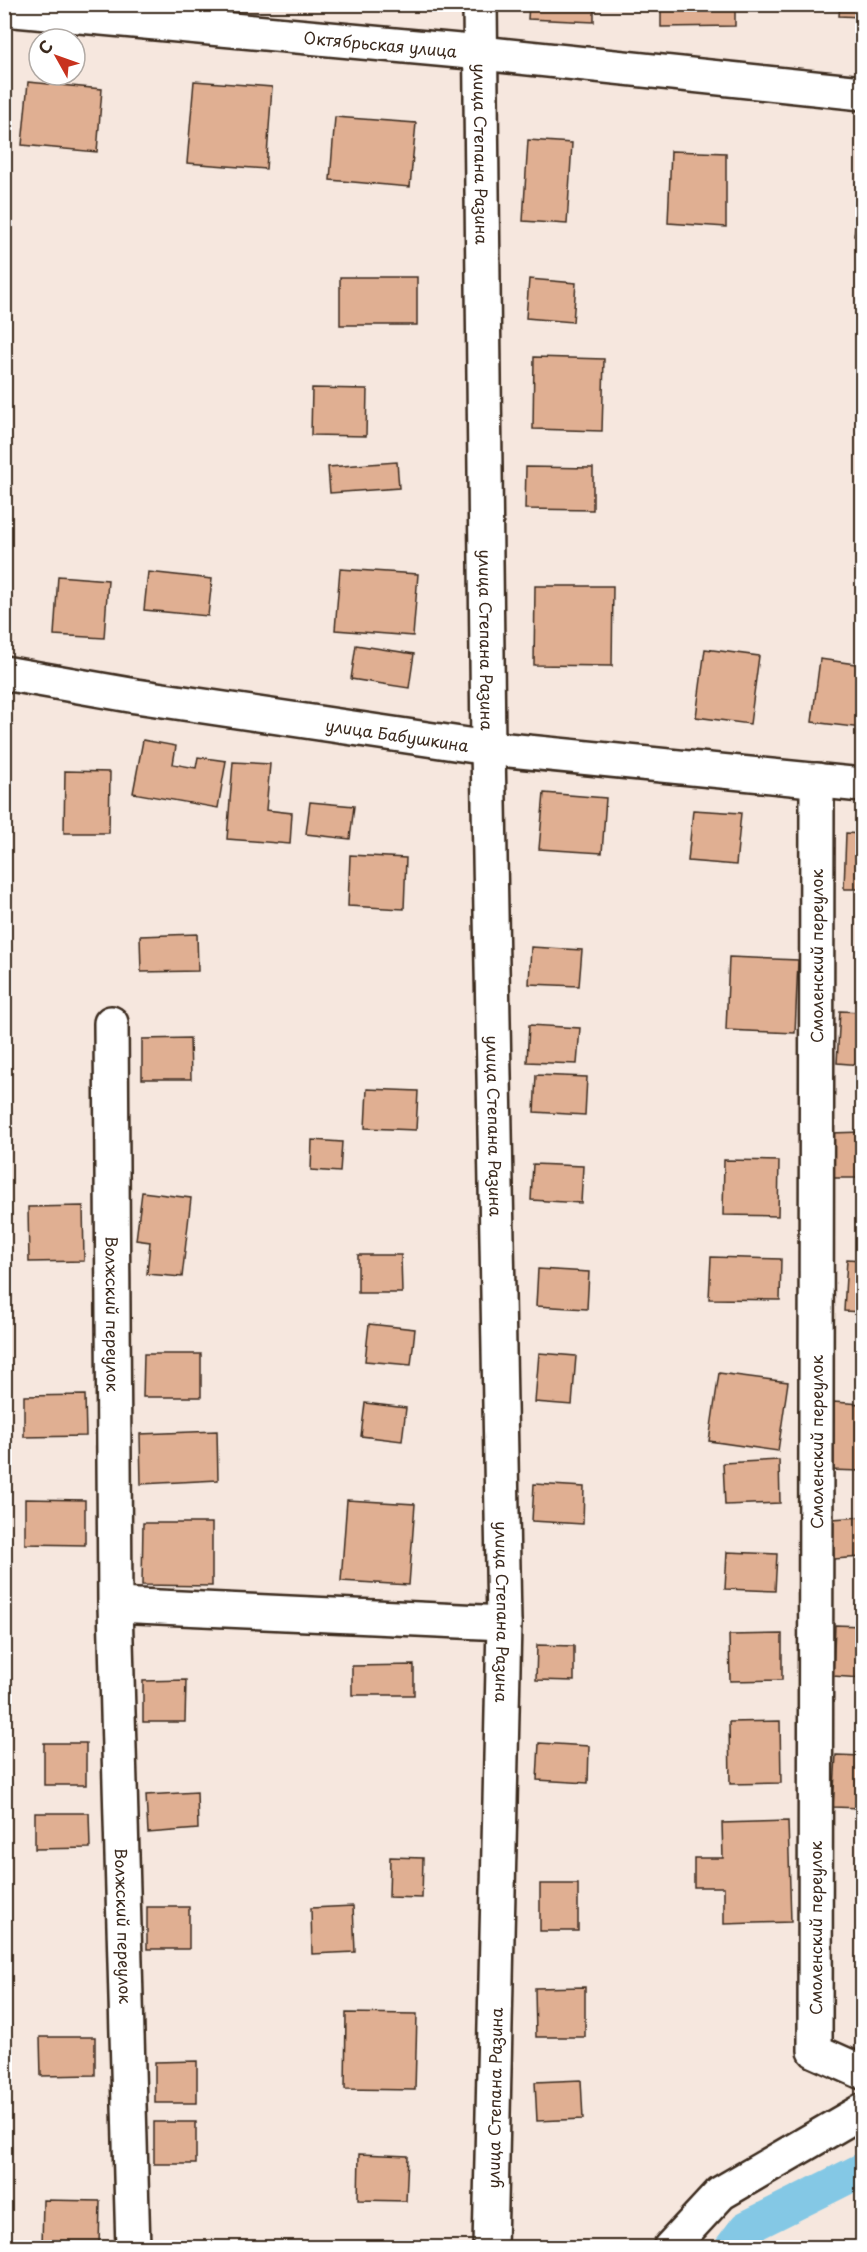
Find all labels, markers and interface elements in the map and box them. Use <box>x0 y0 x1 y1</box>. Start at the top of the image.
street label: Октябрьская улица <box>303 25 458 63</box>
north arrow <box>27 27 87 87</box>
text: С <box>32 34 58 59</box>
street label: улица Степана Разина <box>469 63 495 245</box>
street label: улица Степана Разина <box>474 549 500 731</box>
street label: улица Бабушкина <box>324 712 470 757</box>
street label: Смоленский переулок <box>804 869 828 1043</box>
street label: улица Степана Разина <box>481 1035 509 1217</box>
street label: Волжский переулок <box>100 1236 126 1393</box>
street label: Смоленский переулок <box>804 1355 828 1529</box>
street label: улица Степана Разина <box>490 1521 516 1703</box>
street label: Смоленский переулок <box>803 1841 827 2015</box>
street label: Волжский переулок <box>110 1848 138 2005</box>
street label: улица Степана Разина <box>480 2007 508 2189</box>

